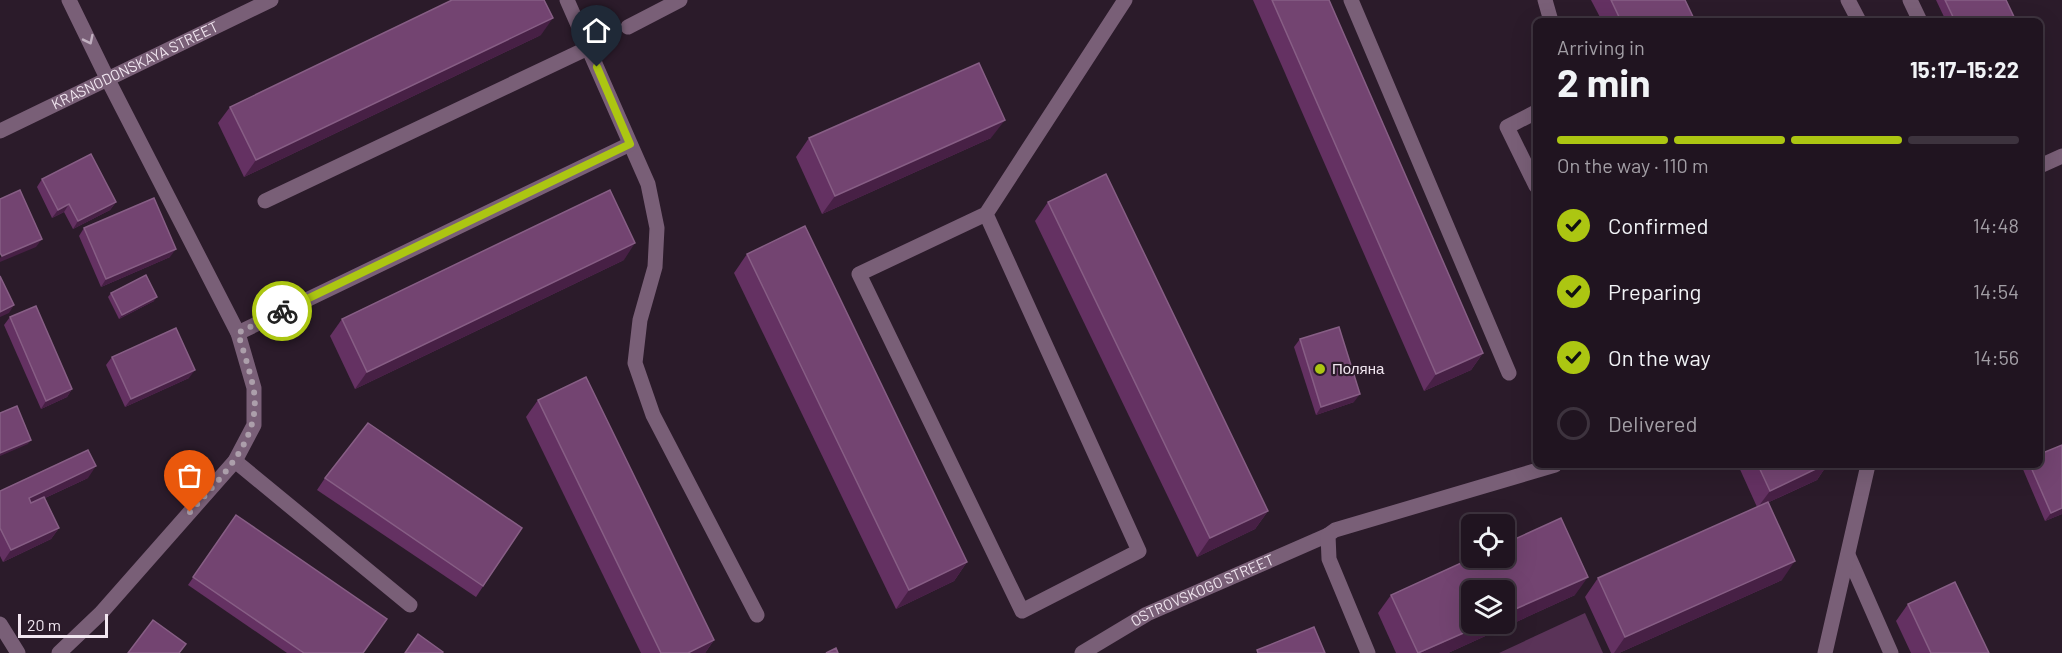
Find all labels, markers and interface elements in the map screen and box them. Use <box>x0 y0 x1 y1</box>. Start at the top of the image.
pin <box>571 5 622 67</box>
icon: home <box>580 14 613 47</box>
street label: KRASNODONSKAYA STREET <box>48 17 221 113</box>
one-way arrow <box>81 33 93 44</box>
text: Arriving in <box>1557 35 1645 59</box>
text: 15:17–15:22 <box>1910 56 2019 82</box>
text: 2 min <box>1557 58 1650 105</box>
text: On the way · 110 m <box>1557 153 1708 177</box>
icon: check <box>1557 209 1590 242</box>
text: Confirmed <box>1608 212 1708 238</box>
text: 14:48 <box>1973 213 2019 237</box>
icon: check <box>1557 275 1590 308</box>
text: Preparing <box>1608 278 1701 304</box>
text: 14:54 <box>1973 279 2019 303</box>
courier <box>252 281 312 341</box>
icon: bike <box>266 295 299 328</box>
icon: check <box>1557 341 1590 374</box>
text: On the way <box>1608 344 1711 370</box>
text: 14:56 <box>1974 345 2019 369</box>
place label: Поляна <box>1332 359 1385 377</box>
marker: Поляна <box>1313 362 1327 376</box>
text: Delivered <box>1608 410 1697 436</box>
pin <box>164 450 215 512</box>
icon: bag <box>173 459 206 492</box>
map controls <box>1461 514 1515 634</box>
button: locate <box>1461 514 1515 568</box>
street label: OSTROVSKOGO STREET <box>1127 550 1276 630</box>
button: layers <box>1461 580 1515 634</box>
scale bar <box>18 611 108 638</box>
text: 20 m <box>27 615 61 634</box>

